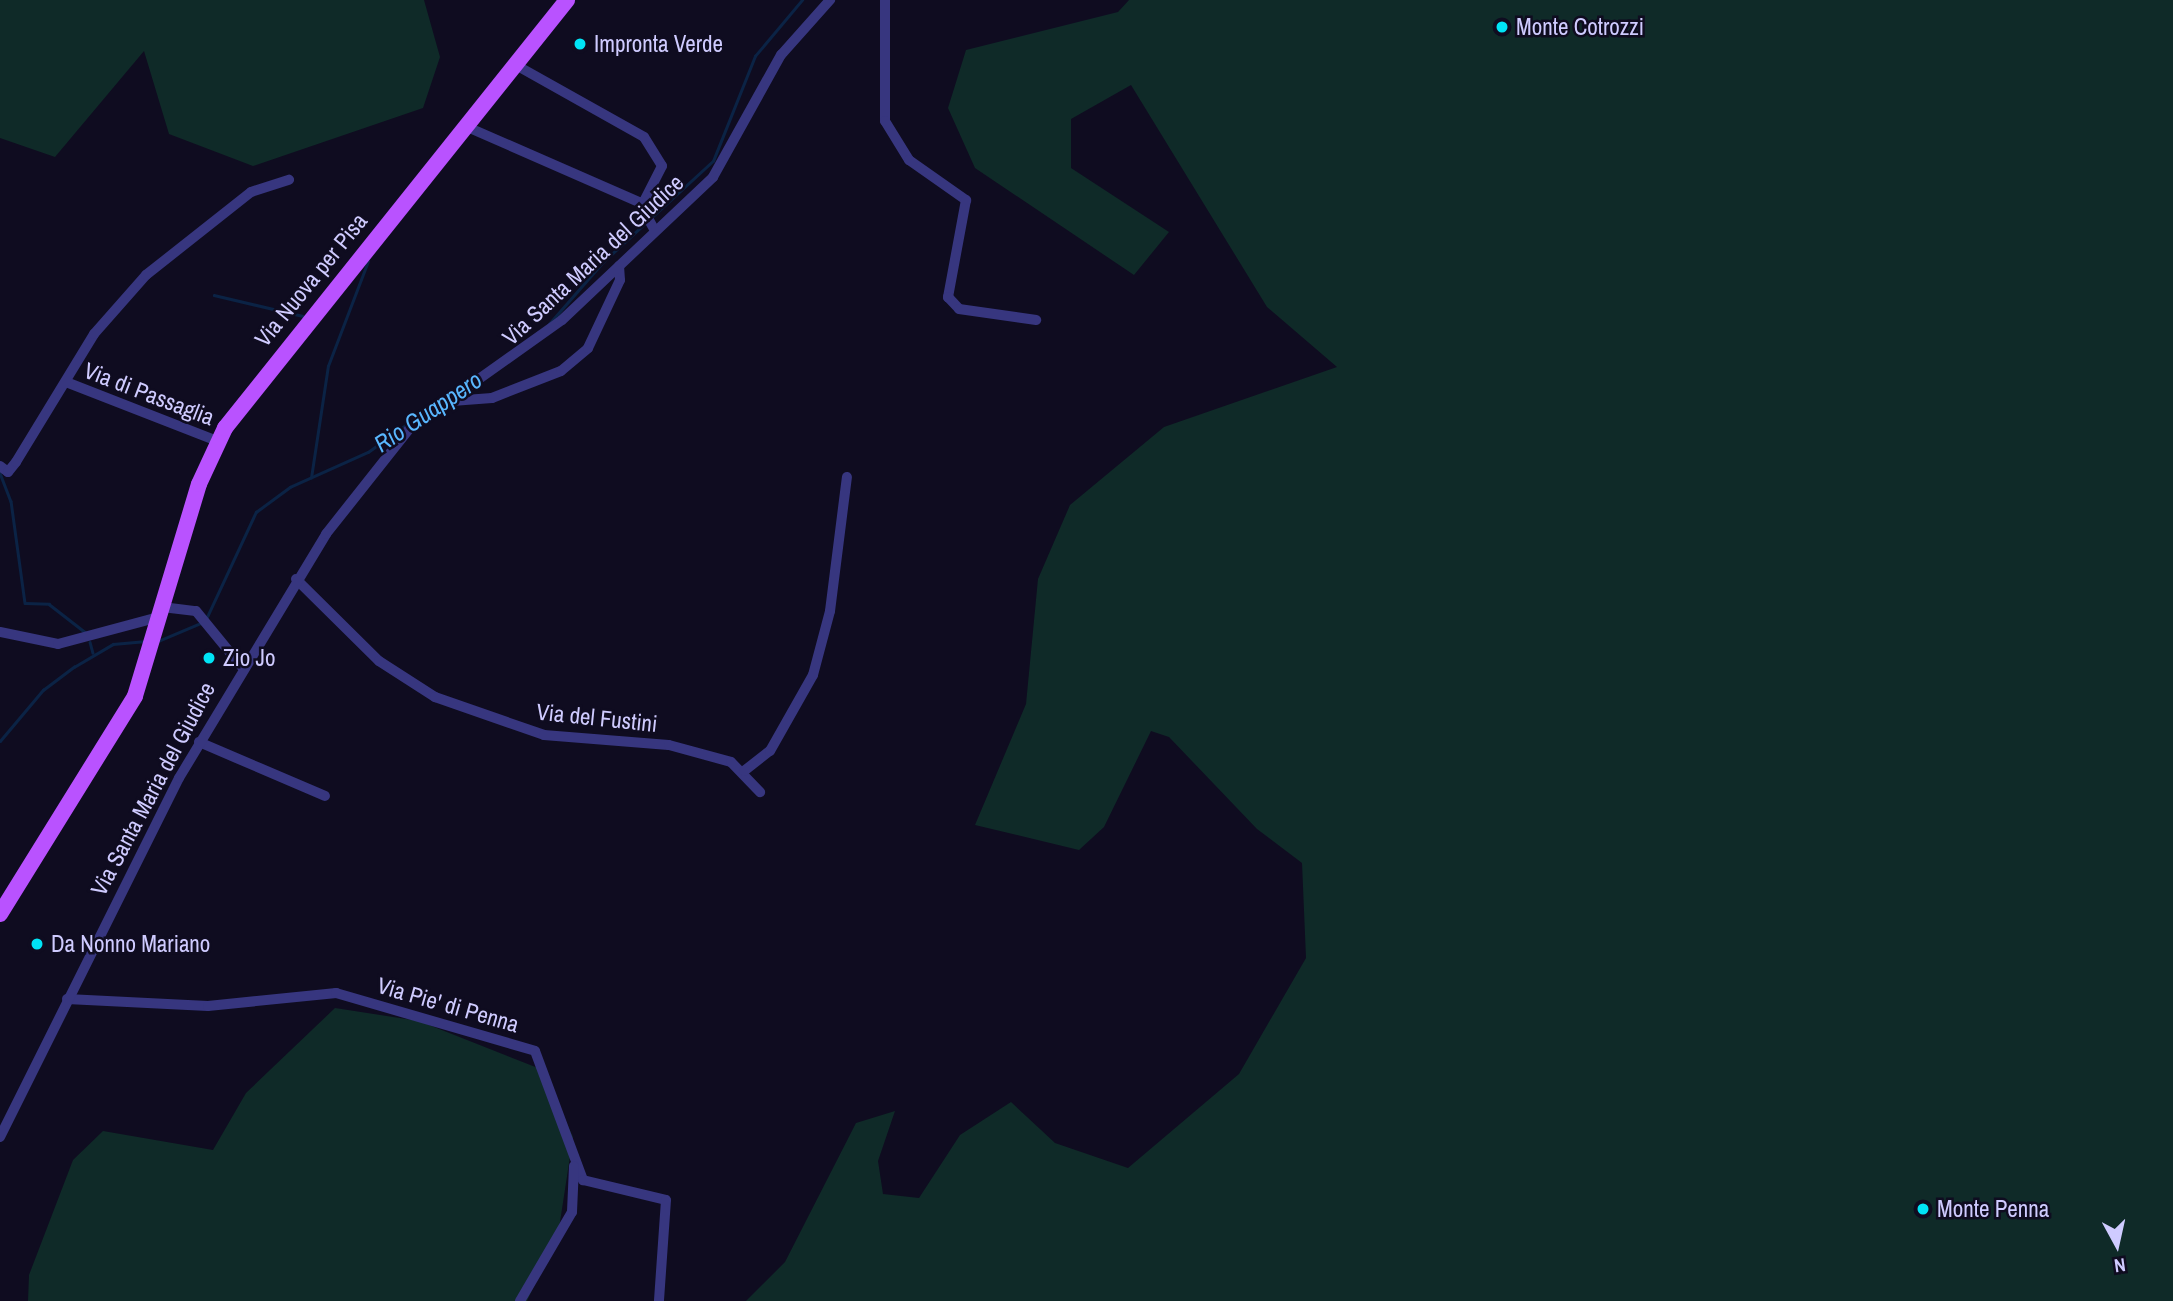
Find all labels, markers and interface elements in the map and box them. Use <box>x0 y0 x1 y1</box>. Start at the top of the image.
place label: Monte Cotrozzi <box>1516 13 1644 41</box>
marker: Monte Cotrozzi <box>1494 19 1510 35</box>
place label: Impronta Verde <box>594 30 723 58</box>
marker: Impronta Verde <box>572 36 588 52</box>
street label: Via Santa Maria del Giudice <box>497 169 689 351</box>
street label: Via Nuova per Pisa <box>249 208 373 352</box>
street label: Via di Passaglia <box>80 357 218 431</box>
water label: Rio Guappero <box>369 365 487 459</box>
place label: Zio Jo <box>223 644 275 672</box>
marker: Zio Jo <box>201 650 217 666</box>
street label: Via Santa Maria del Giudice <box>85 678 221 900</box>
street label: Via del Fustini <box>535 698 659 738</box>
place label: Da Nonno Mariano <box>51 930 210 958</box>
marker: Da Nonno Mariano <box>29 936 45 952</box>
street label: Via Pie' di Penna <box>374 972 522 1038</box>
place label: Monte Penna <box>1937 1195 2049 1223</box>
marker: Monte Penna <box>1915 1201 1931 1217</box>
north arrow <box>2082 1210 2152 1280</box>
text: N <box>2113 1252 2127 1279</box>

